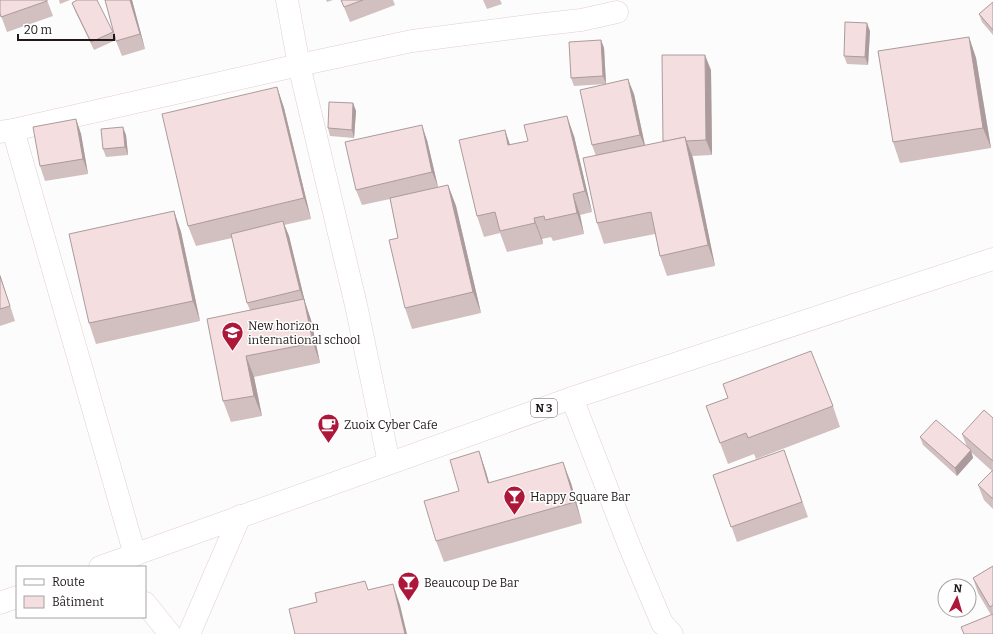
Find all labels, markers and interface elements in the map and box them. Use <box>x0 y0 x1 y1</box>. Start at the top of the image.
scale bar <box>18 16 114 42</box>
text: 20 m <box>24 23 53 37</box>
place label: New horizon international school <box>248 319 361 347</box>
school or university icon: New horizon international school <box>219 320 245 353</box>
road number: N 3 <box>531 399 557 417</box>
cafe icon: Zuoix Cyber Cafe <box>316 412 342 445</box>
place label: Zuoix Cyber Cafe <box>344 418 437 432</box>
bar icon: Happy Square Bar <box>502 484 528 517</box>
place label: Happy Square Bar <box>530 490 631 504</box>
legend <box>16 566 146 618</box>
bar icon: Beaucoup De Bar <box>396 570 422 603</box>
text: Route <box>52 575 85 589</box>
place label: Beaucoup De Bar <box>424 576 520 590</box>
north arrow <box>937 578 977 618</box>
text: N <box>953 582 963 595</box>
text: Bâtiment <box>52 595 105 609</box>

